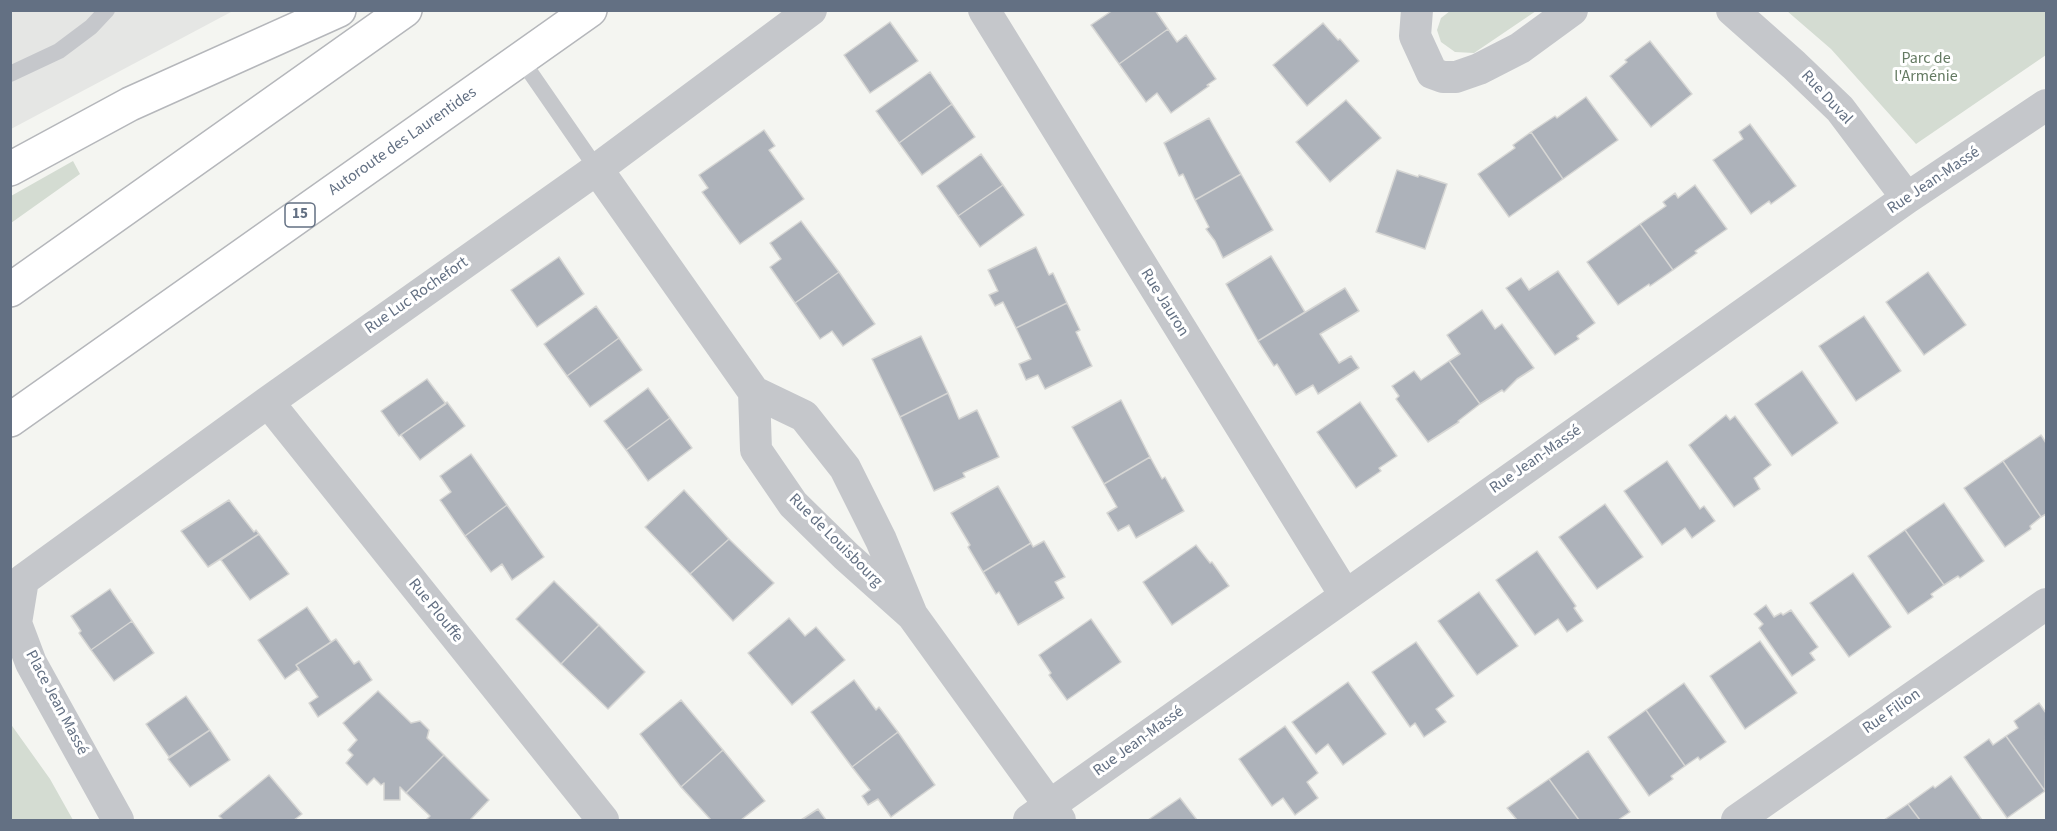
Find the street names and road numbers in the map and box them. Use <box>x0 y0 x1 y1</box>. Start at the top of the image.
street label: Rue Duval <box>1796 67 1856 129</box>
street label: Autoroute des Laurentides <box>325 84 481 200</box>
street label: Rue Jean-Massé <box>1884 143 1984 219</box>
road number: 15 <box>285 203 315 227</box>
street label: Rue Luc Rochefort <box>362 253 472 339</box>
street label: Rue Jauron <box>1136 266 1192 340</box>
street label: Rue Jean-Massé <box>1487 421 1585 499</box>
street label: Rue de Louisbourg <box>784 490 886 592</box>
street label: Rue Plouffe <box>403 575 467 647</box>
street label: Place Jean Massé <box>20 647 92 759</box>
street label: Rue Filion <box>1859 685 1925 739</box>
street label: Rue Jean-Massé <box>1090 703 1188 781</box>

